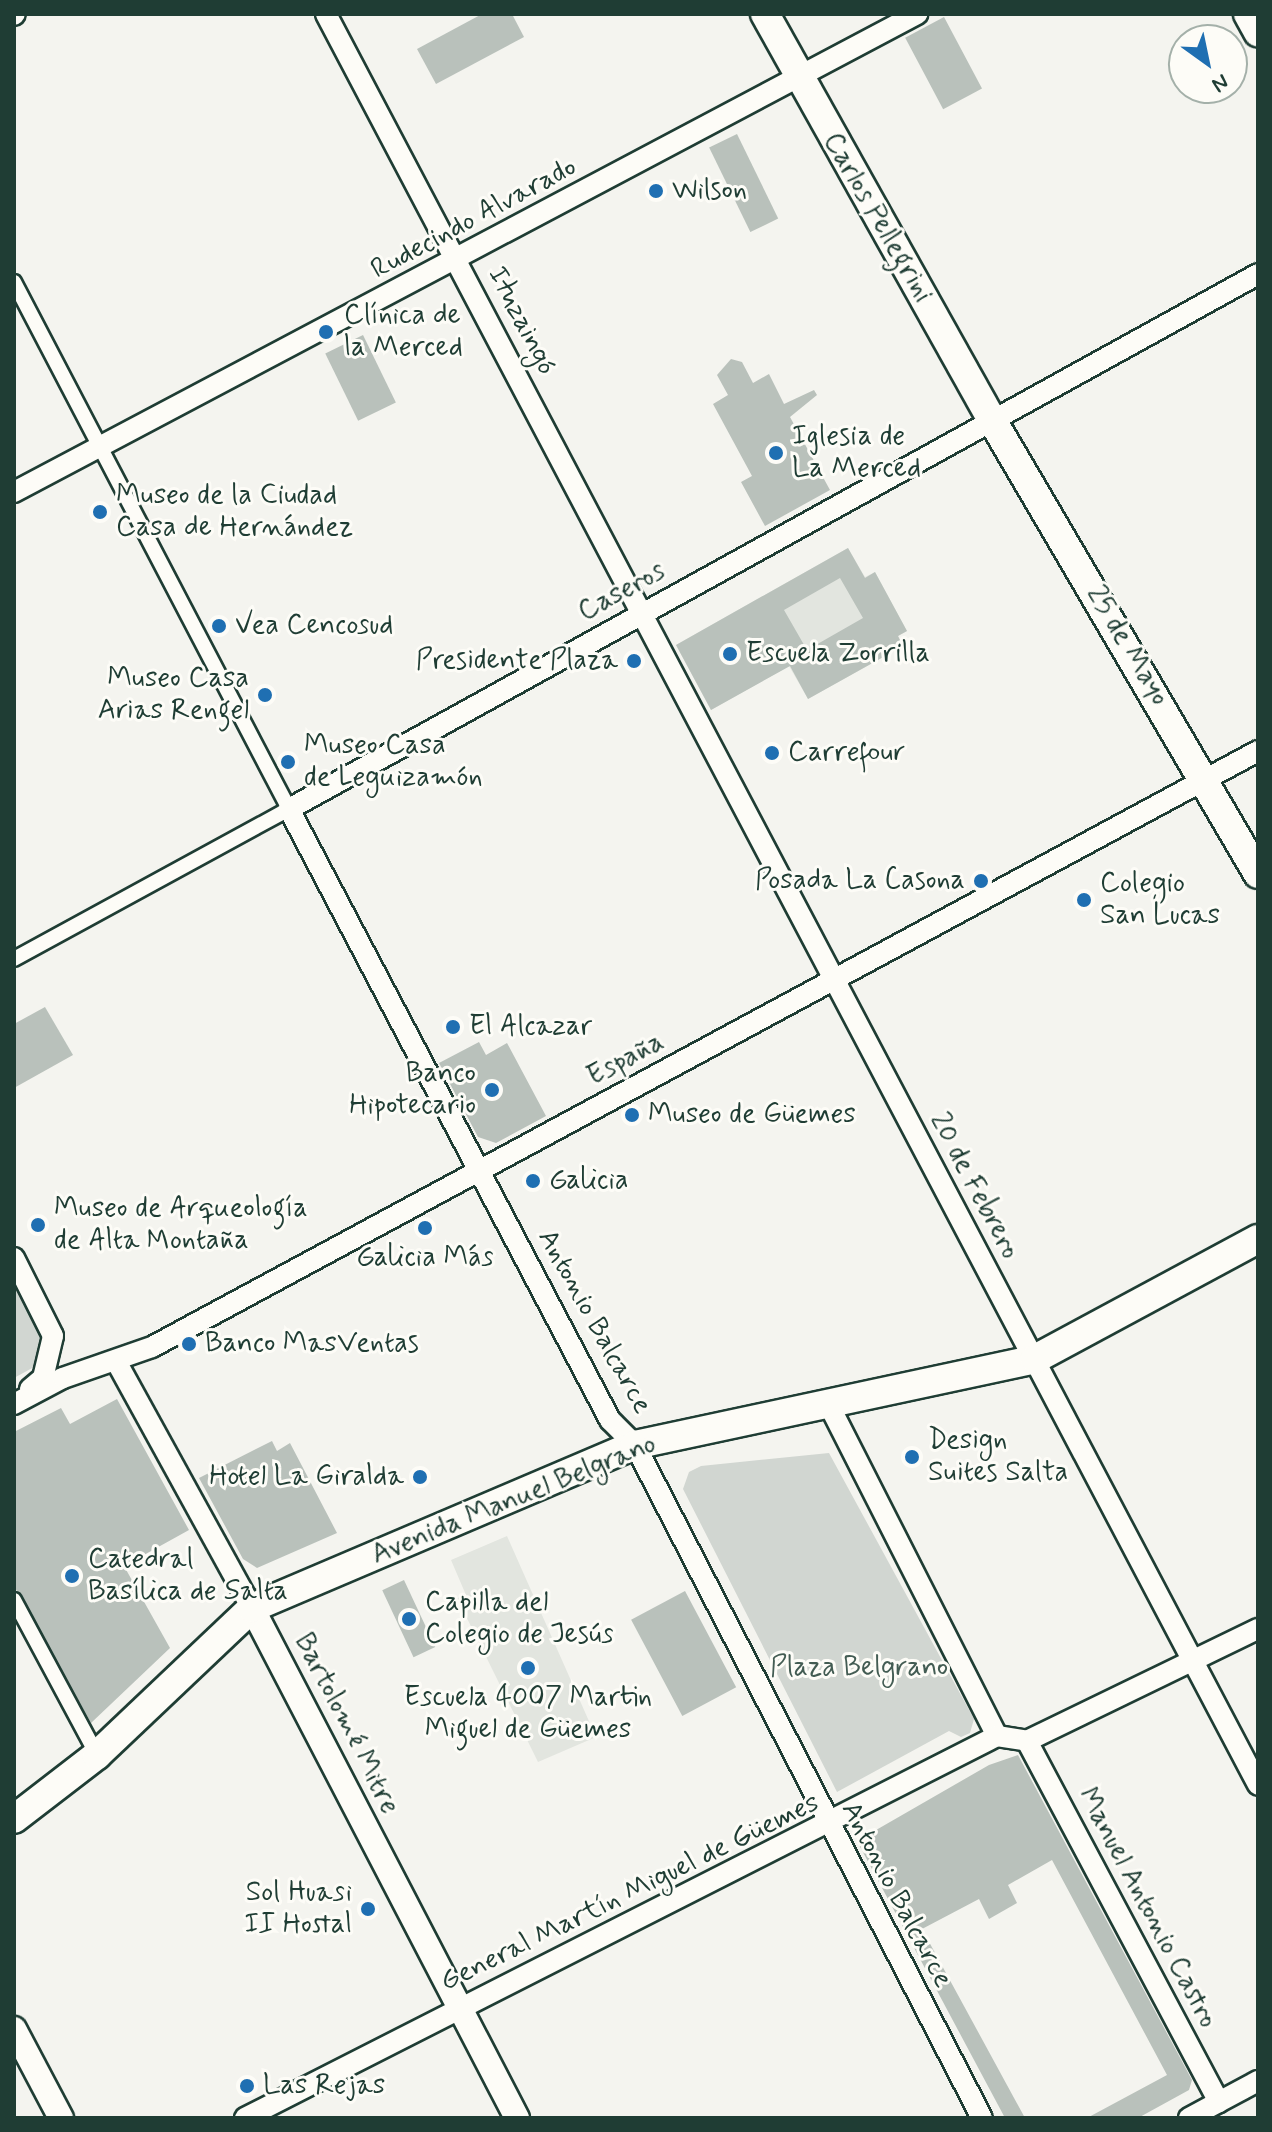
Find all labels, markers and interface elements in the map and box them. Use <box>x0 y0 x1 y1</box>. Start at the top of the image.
north arrow <box>1168 24 1248 104</box>
text: N <box>1206 67 1234 98</box>
street label: Carlos Pellegrini <box>814 125 940 311</box>
street label: Rudecindo Alvarado <box>366 151 582 287</box>
place label: Wilson <box>672 174 747 208</box>
marker: Wilson <box>647 182 665 200</box>
street label: Ituzaingó <box>479 261 563 381</box>
place label: Clínica de la Merced <box>344 299 460 365</box>
marker: Clínica de la Merced <box>315 321 337 343</box>
place label: Iglesia de La Merced <box>792 420 918 486</box>
marker: Iglesia de La Merced <box>767 444 785 462</box>
place label: Museo de la Ciudad Casa de Hernández <box>116 479 352 545</box>
marker: Museo de la Ciudad Casa de Hernández <box>91 503 109 521</box>
street label: Caseros <box>573 554 671 630</box>
street label: 25 de Mayo <box>1078 579 1176 713</box>
place label: Vea Cencosud <box>235 609 400 643</box>
marker: Vea Cencosud <box>210 617 228 635</box>
place label: Escuela Zorrilla <box>746 637 933 671</box>
place label: Presidente Plaza <box>418 644 618 678</box>
marker: Escuela Zorrilla <box>721 645 739 663</box>
marker: Presidente Plaza <box>625 652 643 670</box>
place label: Museo Casa Arias Rengel <box>97 662 249 728</box>
marker: Museo Casa Arias Rengel <box>256 686 274 704</box>
place label: Museo Casa de Leguizamón <box>304 729 476 795</box>
place label: Carrefour <box>788 736 905 770</box>
marker: Carrefour <box>763 744 781 762</box>
marker: Museo Casa de Leguizamón <box>279 753 297 771</box>
place label: Posada La Casona <box>739 864 965 898</box>
place label: Colegio San Lucas <box>1100 867 1220 933</box>
marker: Posada La Casona <box>972 872 990 890</box>
marker: Colegio San Lucas <box>1075 891 1093 909</box>
place label: El Alcazar <box>469 1010 595 1044</box>
marker: El Alcazar <box>444 1018 462 1036</box>
street label: España <box>582 1026 670 1094</box>
place label: Banco Hipotecario <box>349 1057 476 1123</box>
marker: Banco Hipotecario <box>483 1081 501 1099</box>
place label: Museo de Güemes <box>648 1098 856 1132</box>
marker: Museo de Güemes <box>623 1106 641 1124</box>
street label: 20 de Febrero <box>921 1106 1027 1266</box>
place label: Galicia <box>549 1164 629 1198</box>
marker: Galicia <box>524 1172 542 1190</box>
place label: Museo de Arqueología de Alta Montaña <box>54 1192 303 1258</box>
marker: Museo de Arqueología de Alta Montaña <box>29 1216 47 1234</box>
marker: Galicia Más <box>416 1219 434 1237</box>
street label: Antonio Balcarce <box>530 1225 658 1419</box>
place label: Galicia Más <box>356 1241 494 1275</box>
place label: Banco MasVentas <box>205 1327 420 1361</box>
marker: Banco MasVentas <box>180 1335 198 1353</box>
place label: Design Suites Salta <box>928 1424 1068 1490</box>
street label: Avenida Manuel Belgrano <box>371 1429 657 1571</box>
marker: Design Suites Salta <box>903 1448 921 1466</box>
place label: Hotel La Giralda <box>216 1460 404 1494</box>
marker: Hotel La Giralda <box>411 1468 429 1486</box>
place label: Catedral Basílica de Salta <box>88 1543 287 1609</box>
marker: Catedral Basílica de Salta <box>63 1567 81 1585</box>
place label: Capilla del Colegio de Jesús <box>425 1586 619 1652</box>
marker: Capilla del Colegio de Jesús <box>400 1610 418 1628</box>
street label: Bartolomé Mitre <box>286 1628 406 1820</box>
park label: Plaza Belgrano <box>771 1651 947 1685</box>
marker: Escuela 4007 Martin Miguel de Güemes <box>519 1659 537 1677</box>
place label: Escuela 4007 Martin Miguel de Güemes <box>404 1681 652 1747</box>
street label: Manuel Antonio Castro <box>1069 1782 1225 2034</box>
street label: General Martín Miguel de Güemes <box>441 1789 819 1997</box>
street label: Antonio Balcarce <box>834 1798 958 1992</box>
place label: Sol Huasi II Hostal <box>243 1876 352 1942</box>
marker: Sol Huasi II Hostal <box>359 1900 377 1918</box>
place label: Las Rejas <box>263 2069 380 2103</box>
marker: Las Rejas <box>238 2077 256 2095</box>

